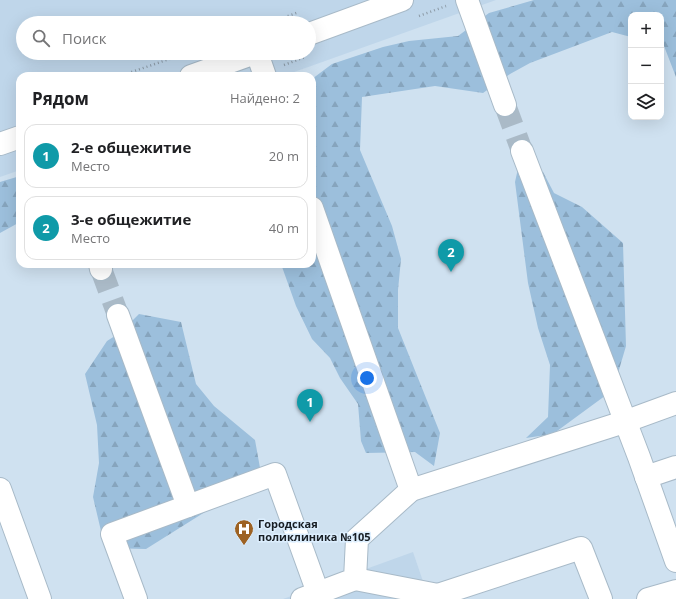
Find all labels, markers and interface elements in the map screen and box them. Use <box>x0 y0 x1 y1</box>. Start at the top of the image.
map controls <box>628 12 664 120</box>
button: + <box>628 12 664 48</box>
search box <box>16 16 316 60</box>
icon: search <box>30 27 52 49</box>
text: Поиск <box>62 28 106 48</box>
button: − <box>628 48 664 84</box>
button: layers <box>628 84 664 120</box>
text: Рядом <box>32 87 89 110</box>
text: Найдено: 2 <box>230 89 300 107</box>
text: 2-е общежитие <box>71 137 191 157</box>
text: 1 <box>42 147 50 165</box>
text: 20 m <box>269 147 299 165</box>
text: Место <box>71 157 110 175</box>
text: 3-е общежитие <box>71 209 191 229</box>
text: 2 <box>42 219 50 237</box>
text: 40 m <box>269 219 299 237</box>
text: Место <box>71 229 110 247</box>
pin: 2 <box>438 239 464 272</box>
your location <box>357 368 377 388</box>
pin: 1 <box>297 389 323 422</box>
place label: Городская поликлиника №105 <box>258 516 371 544</box>
hospital icon: Городская поликлиника №105 <box>233 518 255 546</box>

